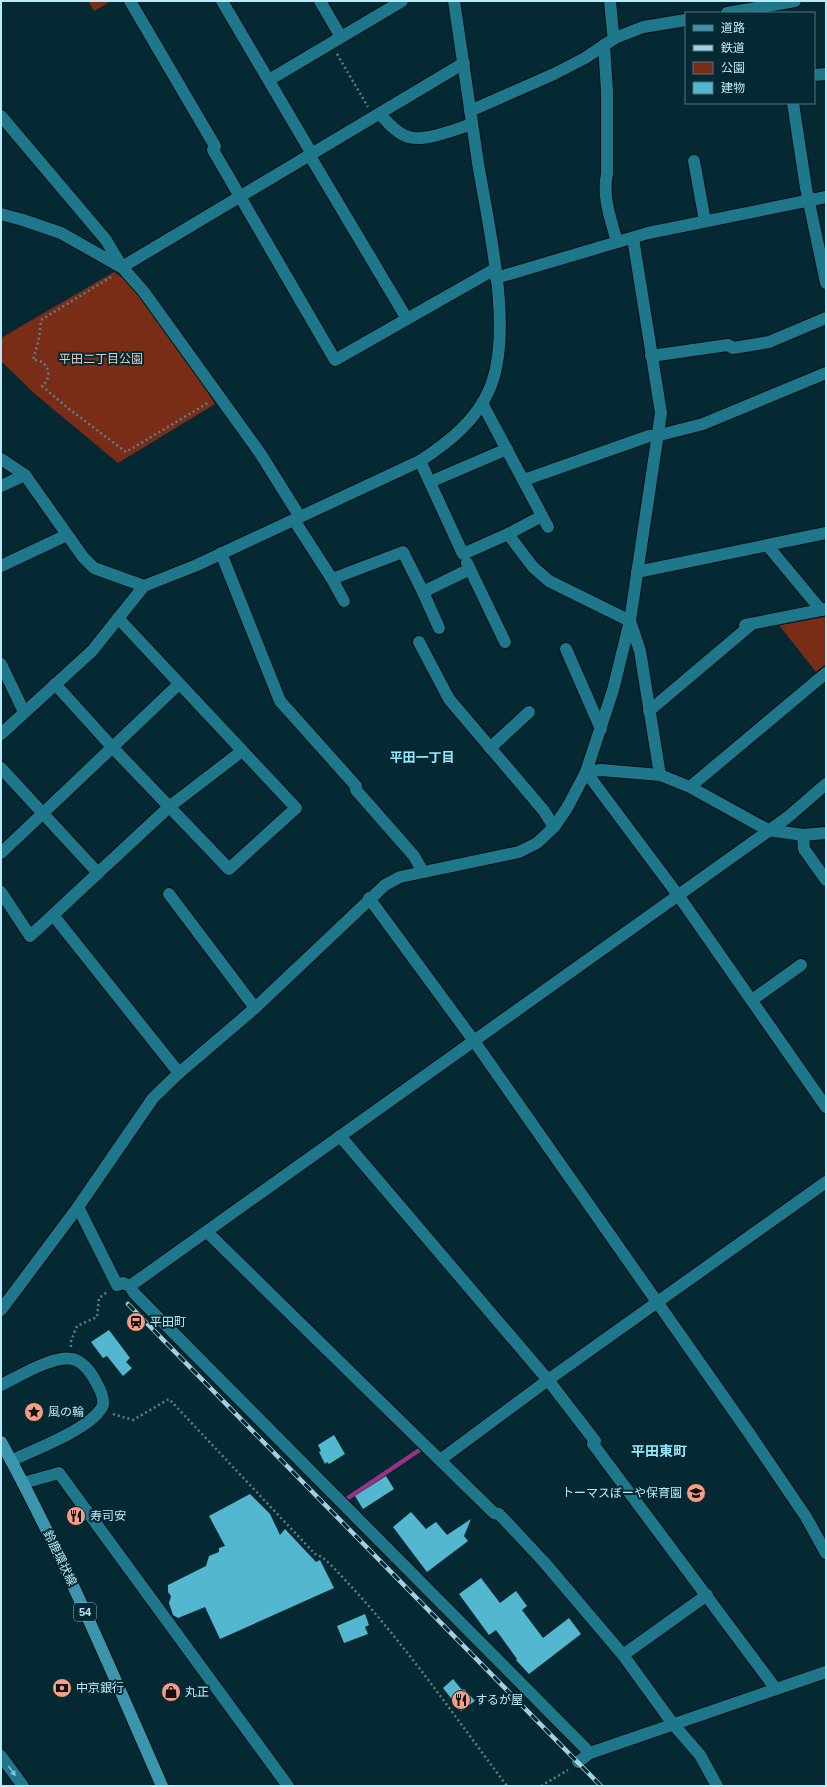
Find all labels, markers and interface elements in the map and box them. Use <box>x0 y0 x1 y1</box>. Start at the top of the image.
legend <box>685 12 815 104</box>
text: 道路 <box>721 21 745 35</box>
text: 鉄道 <box>721 41 745 55</box>
text: 公園 <box>721 61 745 75</box>
text: 建物 <box>721 81 745 95</box>
park label: 平田二丁目公園 <box>59 352 143 366</box>
district label: 平田一丁目 <box>389 750 455 765</box>
station icon: 平田町 <box>125 1311 147 1333</box>
place label: 平田町 <box>150 1315 186 1329</box>
place icon: 風の輪 <box>23 1401 45 1423</box>
place label: 風の輪 <box>48 1405 84 1419</box>
district label: 平田東町 <box>631 1443 687 1459</box>
school or university icon: トーマスぼーや保育園 <box>685 1482 707 1504</box>
place label: トーマスぼーや保育園 <box>562 1486 682 1500</box>
restaurant icon: 寿司安 <box>65 1505 87 1527</box>
place label: 寿司安 <box>90 1509 126 1523</box>
street label: 鈴鹿環状線 <box>41 1528 79 1588</box>
road number: 54 <box>74 1603 96 1621</box>
bank icon: 中京銀行 <box>51 1677 73 1699</box>
place label: 中京銀行 <box>76 1681 124 1695</box>
shop icon: 丸正 <box>160 1681 182 1703</box>
place label: 丸正 <box>185 1685 209 1699</box>
restaurant icon: するが屋 <box>450 1689 472 1711</box>
place label: するが屋 <box>475 1693 523 1707</box>
one-way arrow <box>8 1765 16 1776</box>

